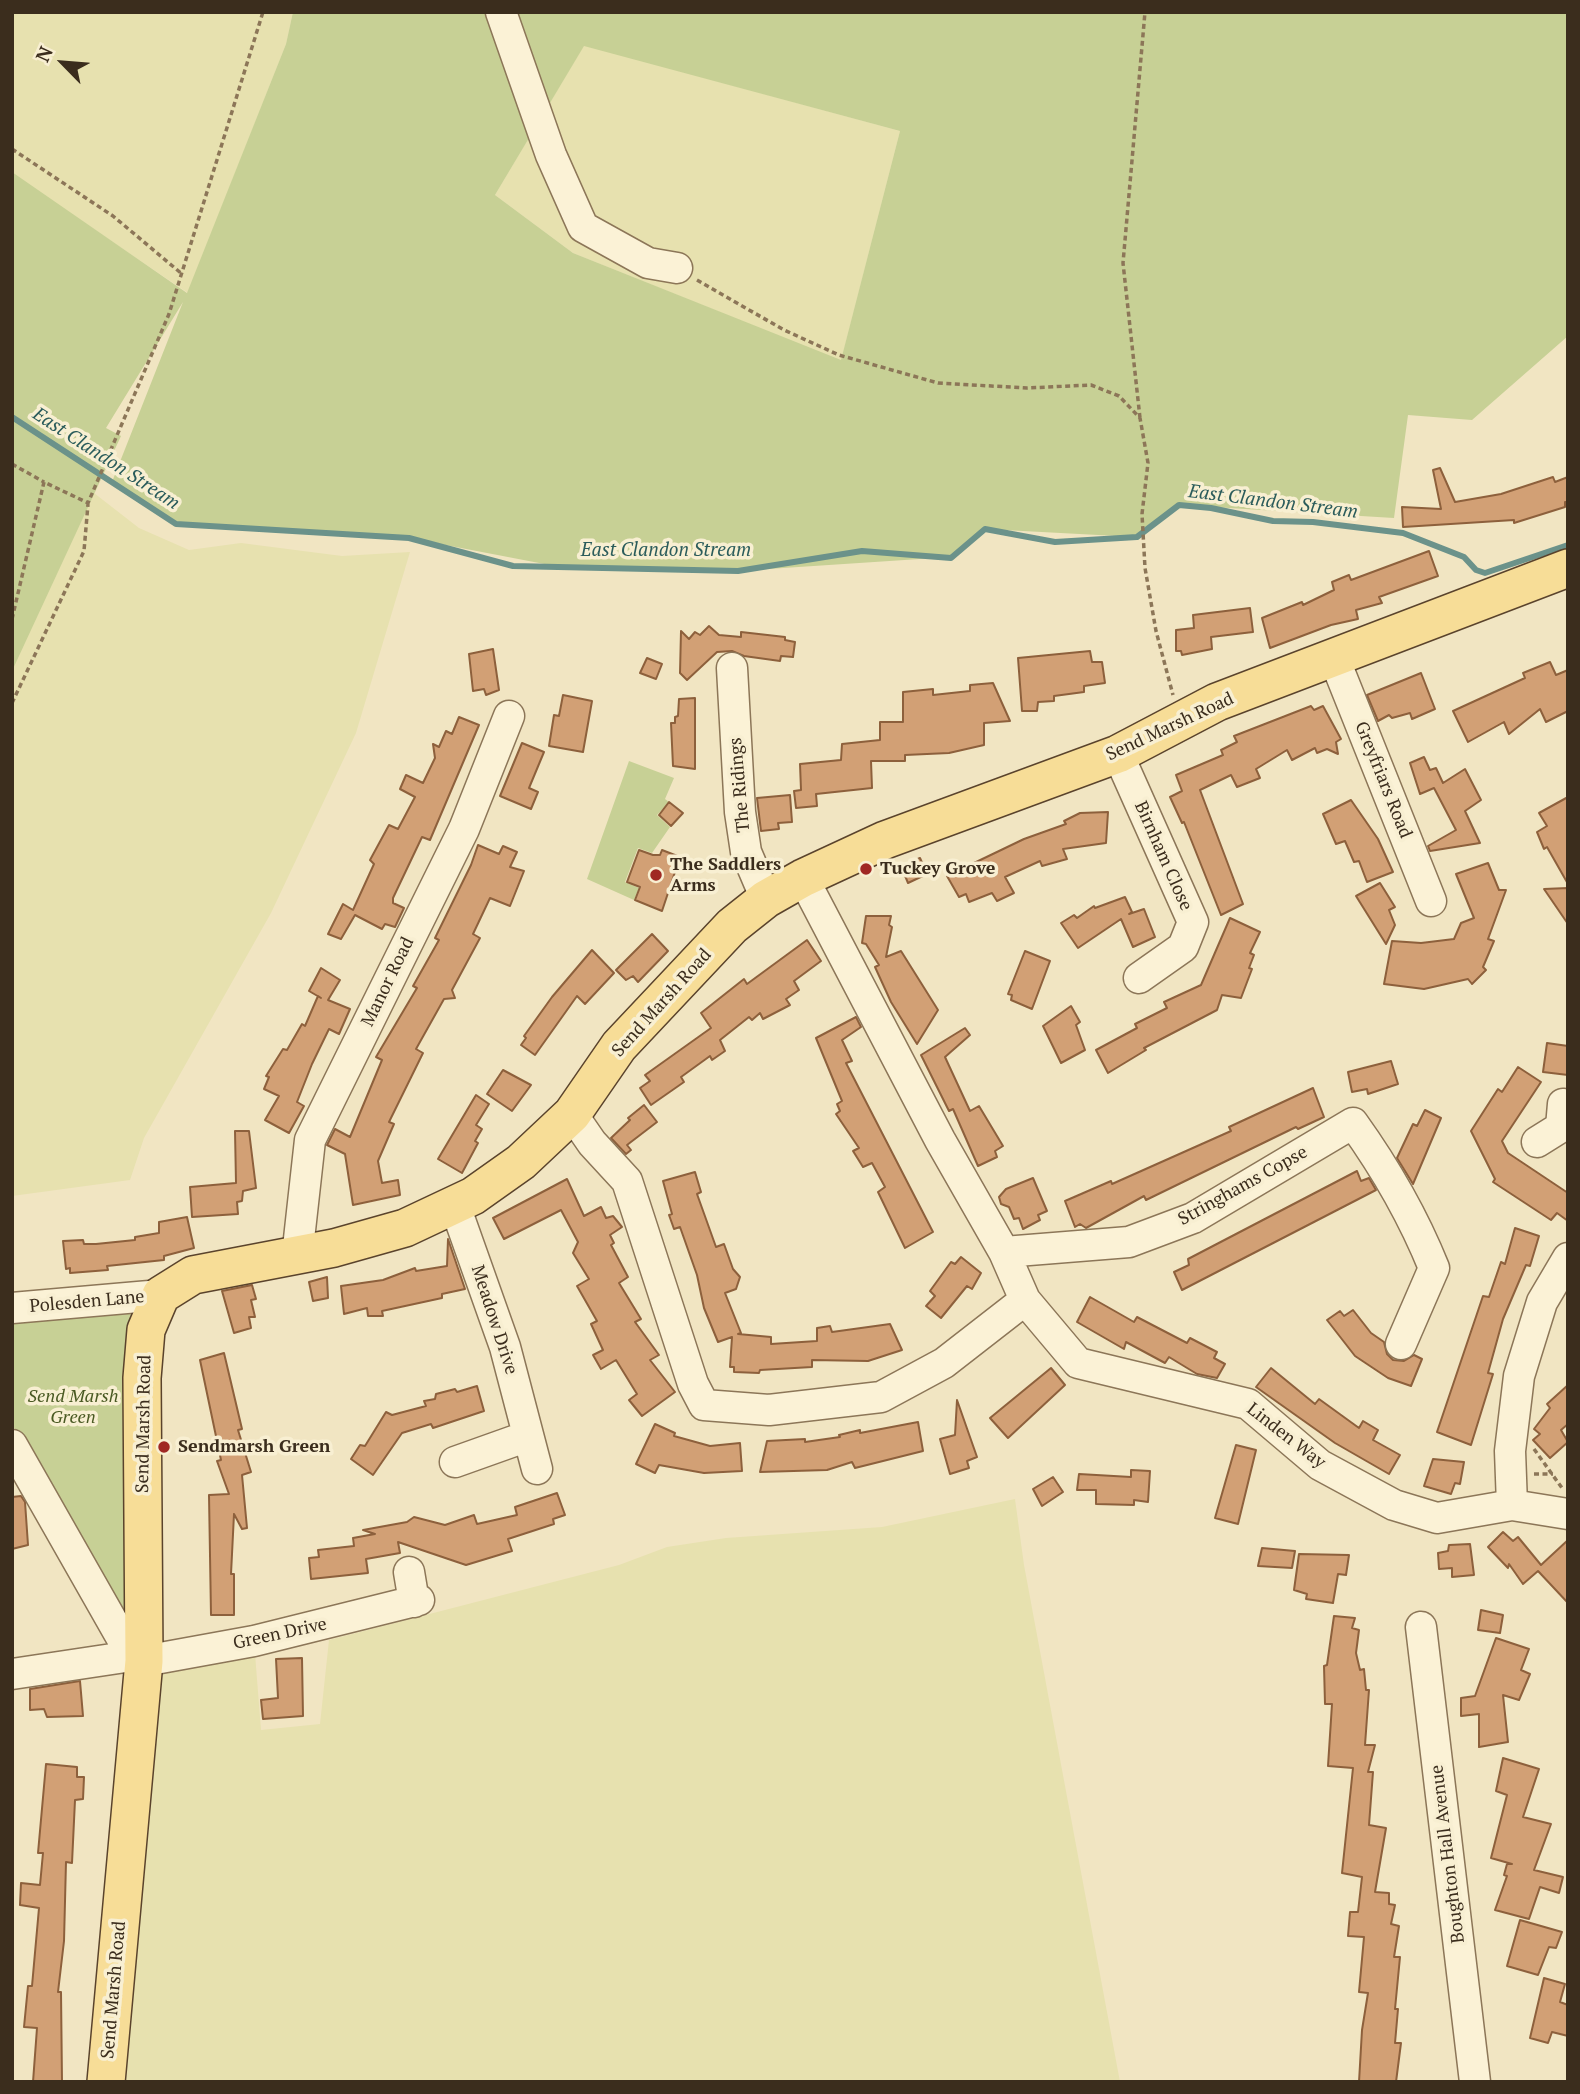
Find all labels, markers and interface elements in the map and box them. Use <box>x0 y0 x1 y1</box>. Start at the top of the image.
north arrow <box>28 28 98 98</box>
text: N <box>29 42 58 66</box>
water label: East Clandon Stream <box>28 403 184 515</box>
water label: East Clandon Stream <box>1187 480 1359 524</box>
water label: East Clandon Stream <box>581 540 751 562</box>
street label: Send Marsh Road <box>1103 688 1237 766</box>
street label: Greyfriars Road <box>1350 719 1416 841</box>
street label: The Ridings <box>725 737 755 833</box>
street label: Birnham Close <box>1129 798 1197 914</box>
place label: The Saddlers Arms <box>670 854 781 896</box>
place label: Tuckey Grove <box>880 858 995 880</box>
marker: Tuckey Grove <box>858 861 874 877</box>
marker: The Saddlers Arms <box>648 867 664 883</box>
street label: Manor Road <box>357 934 419 1030</box>
street label: Send Marsh Road <box>608 944 716 1062</box>
street label: Stringhams Copse <box>1175 1142 1311 1230</box>
street label: Meadow Drive <box>466 1263 522 1377</box>
street label: Polesden Lane <box>29 1286 145 1318</box>
street label: Send Marsh Road <box>132 1355 156 1493</box>
park label: Send Marsh Green <box>28 1386 118 1428</box>
street label: Linden Way <box>1242 1399 1330 1473</box>
place label: Sendmarsh Green <box>178 1436 330 1458</box>
marker: Sendmarsh Green <box>156 1439 172 1455</box>
street label: Green Drive <box>231 1614 329 1654</box>
street label: Boughton Hall Avenue <box>1426 1764 1470 1944</box>
street label: Send Marsh Road <box>97 1920 131 2060</box>

